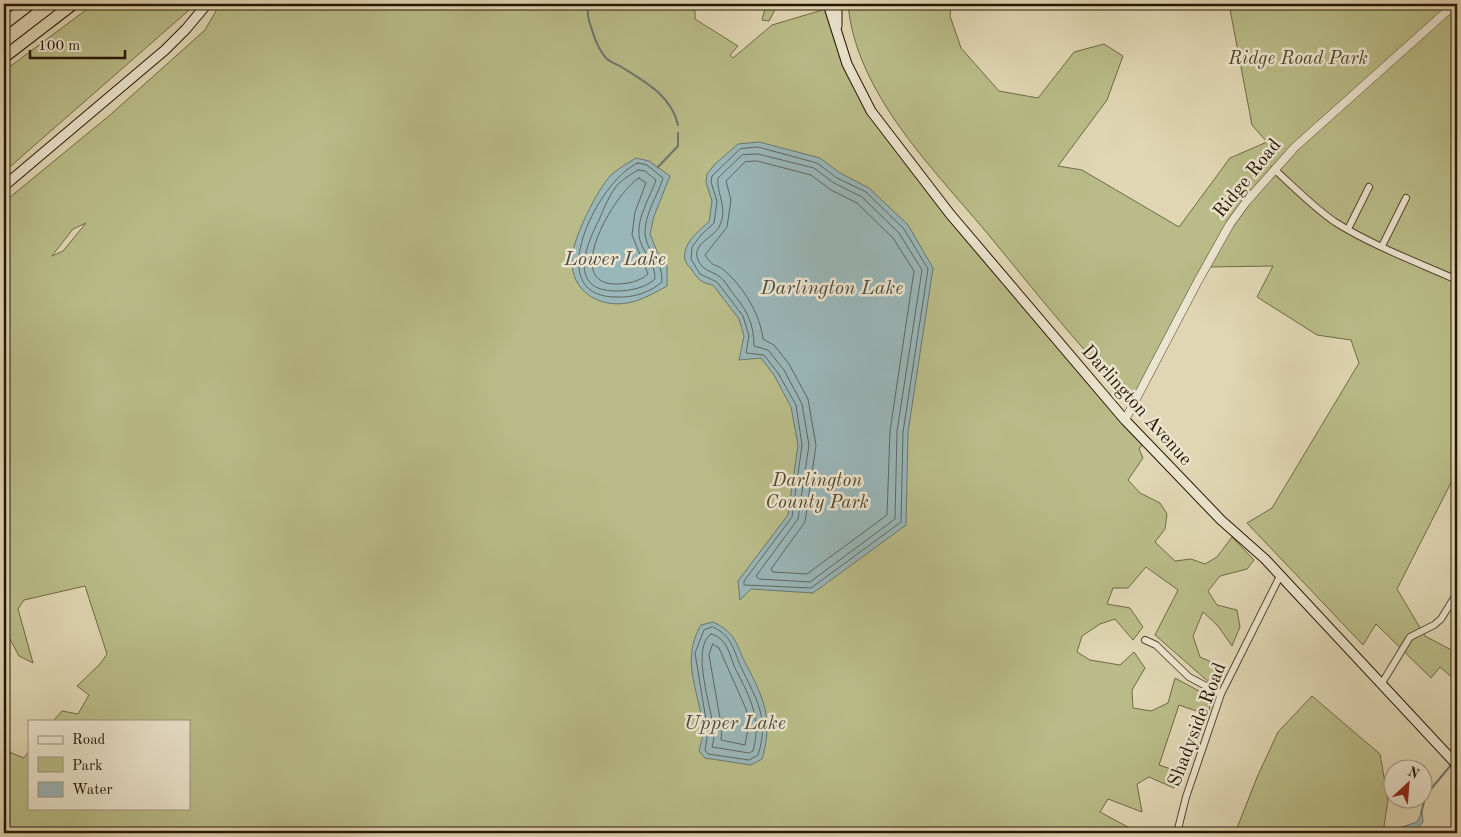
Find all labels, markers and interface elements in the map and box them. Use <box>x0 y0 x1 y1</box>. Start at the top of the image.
scale bar <box>30 28 125 60</box>
text: 100 m <box>38 39 80 54</box>
park label: Ridge Road Park <box>1227 50 1368 69</box>
street label: Ridge Road <box>1211 136 1285 222</box>
water label: Lower Lake <box>563 250 666 270</box>
water label: Darlington Lake <box>760 279 903 299</box>
street label: Darlington Avenue <box>1077 342 1195 470</box>
park label: Darlington County Park <box>765 472 869 513</box>
street label: Shadyside Road <box>1166 660 1230 790</box>
water label: Upper Lake <box>684 714 786 734</box>
legend <box>28 720 190 810</box>
text: Road <box>72 733 106 748</box>
text: Park <box>72 759 103 774</box>
north arrow <box>1384 760 1434 810</box>
text: N <box>1405 765 1421 782</box>
text: Water <box>72 783 113 798</box>

